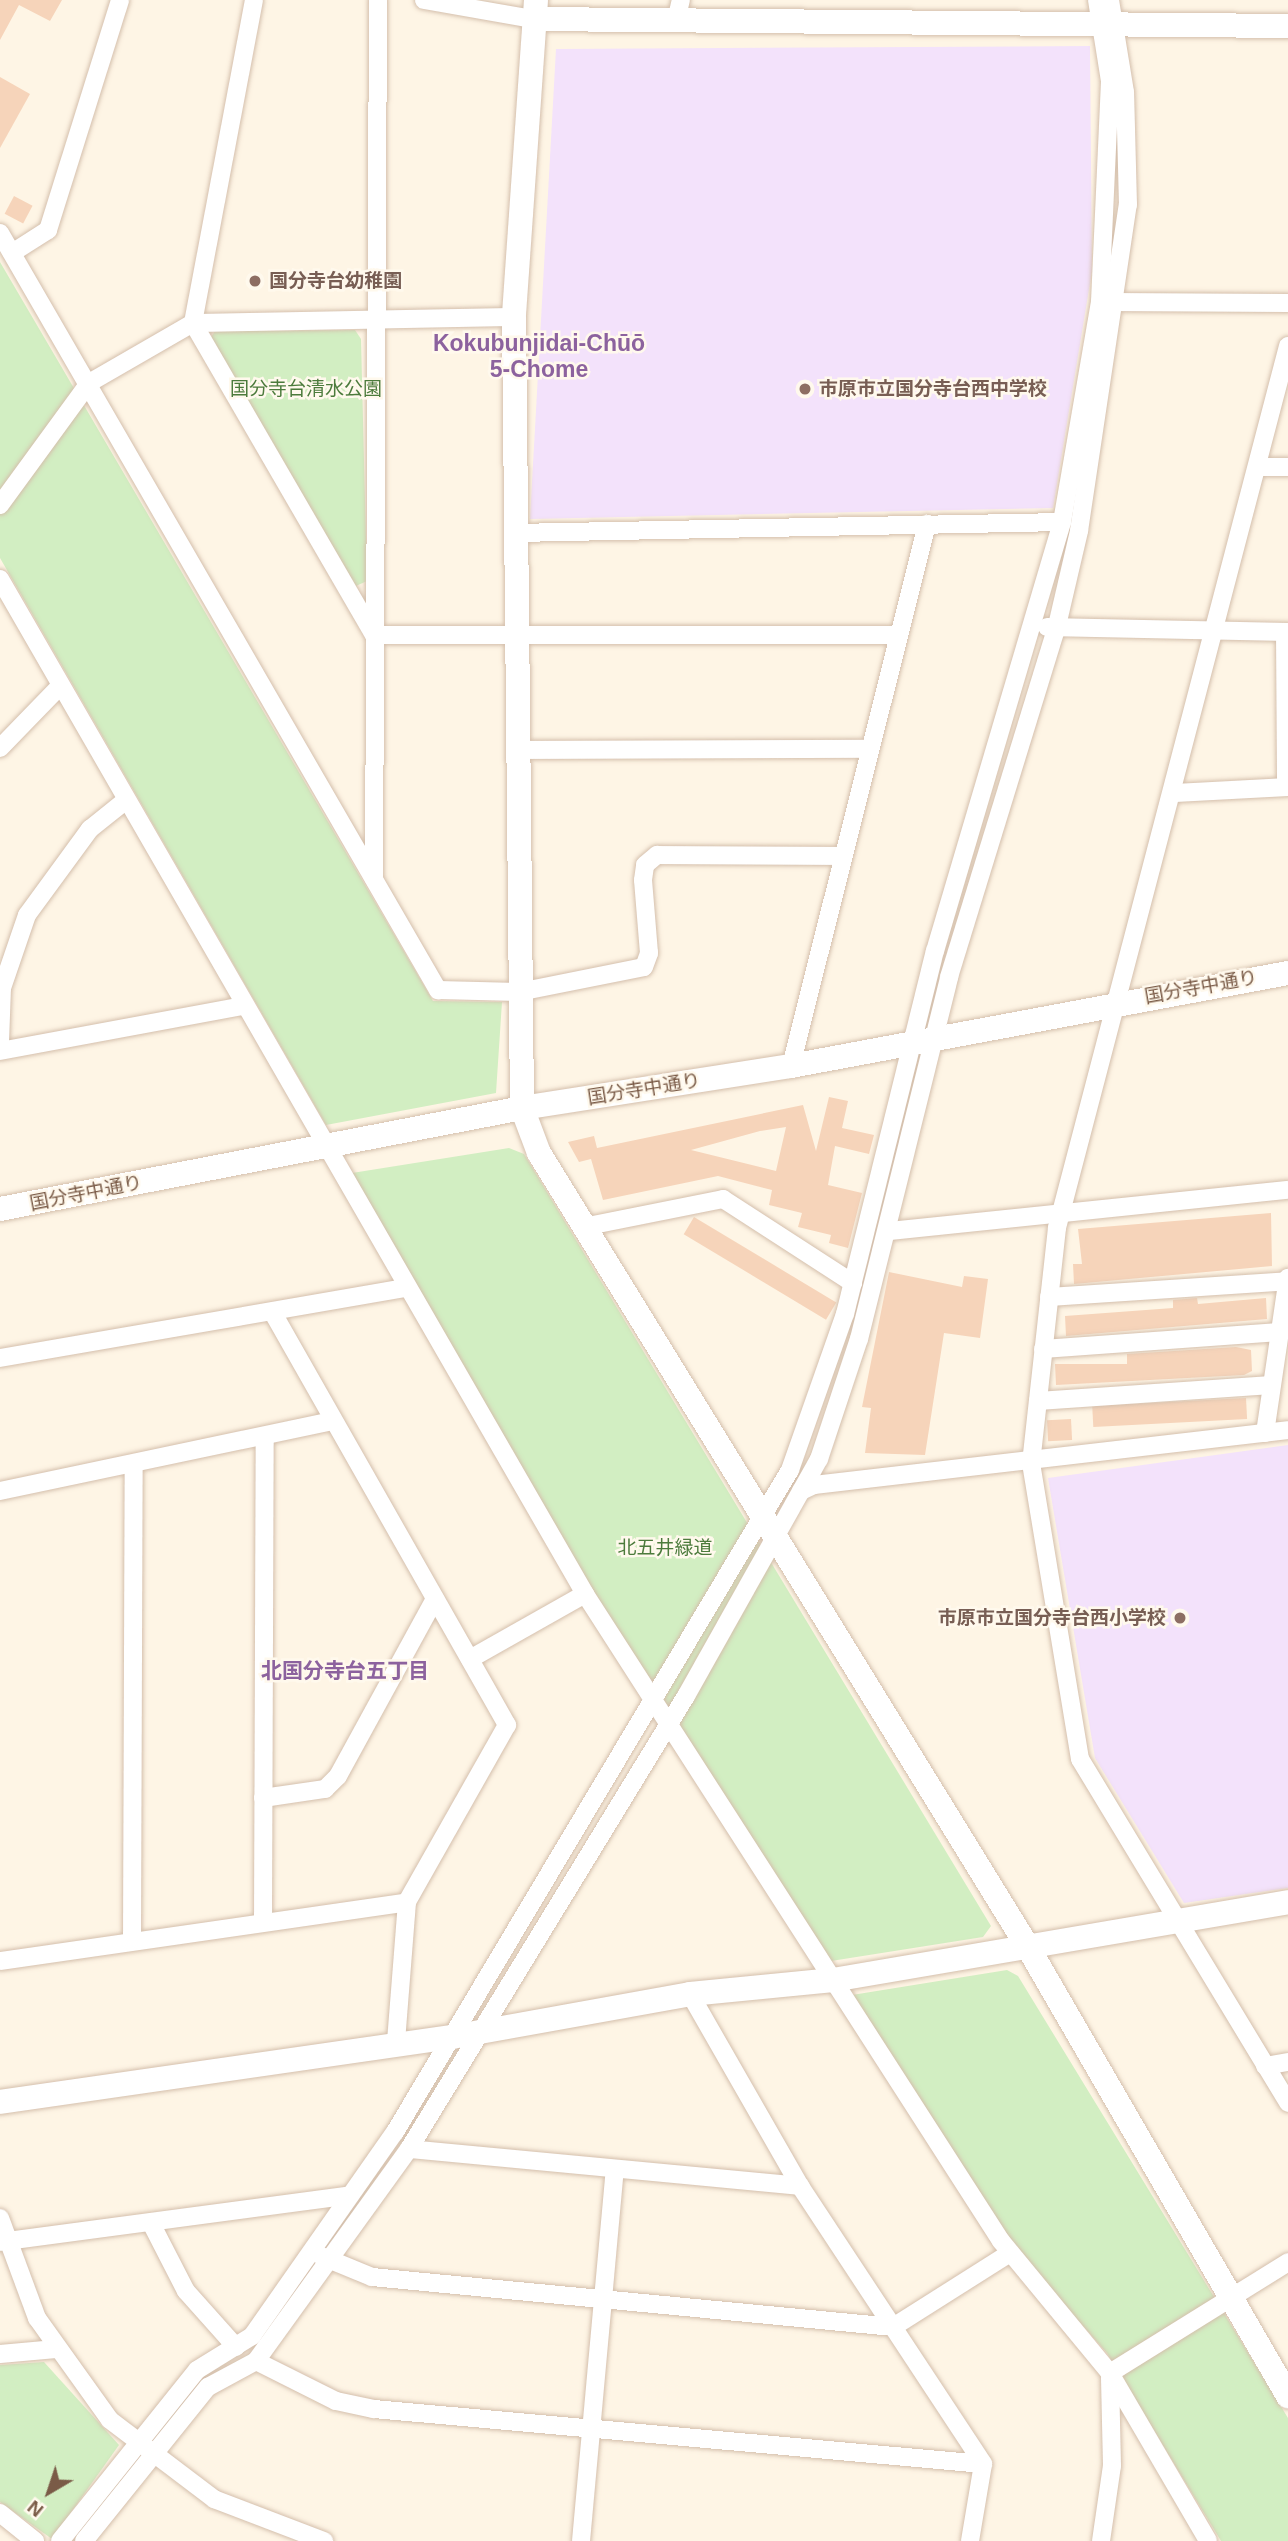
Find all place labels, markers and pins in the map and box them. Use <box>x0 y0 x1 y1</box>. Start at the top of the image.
place label: 国分寺台幼稚園 <box>269 270 402 292</box>
marker: 国分寺台幼稚園 <box>247 273 263 289</box>
place label: 市原市立国分寺台西中学校 <box>819 378 1047 400</box>
marker: 市原市立国分寺台西中学校 <box>797 381 813 397</box>
place label: 市原市立国分寺台西小学校 <box>938 1607 1166 1629</box>
marker: 市原市立国分寺台西小学校 <box>1172 1610 1188 1626</box>

